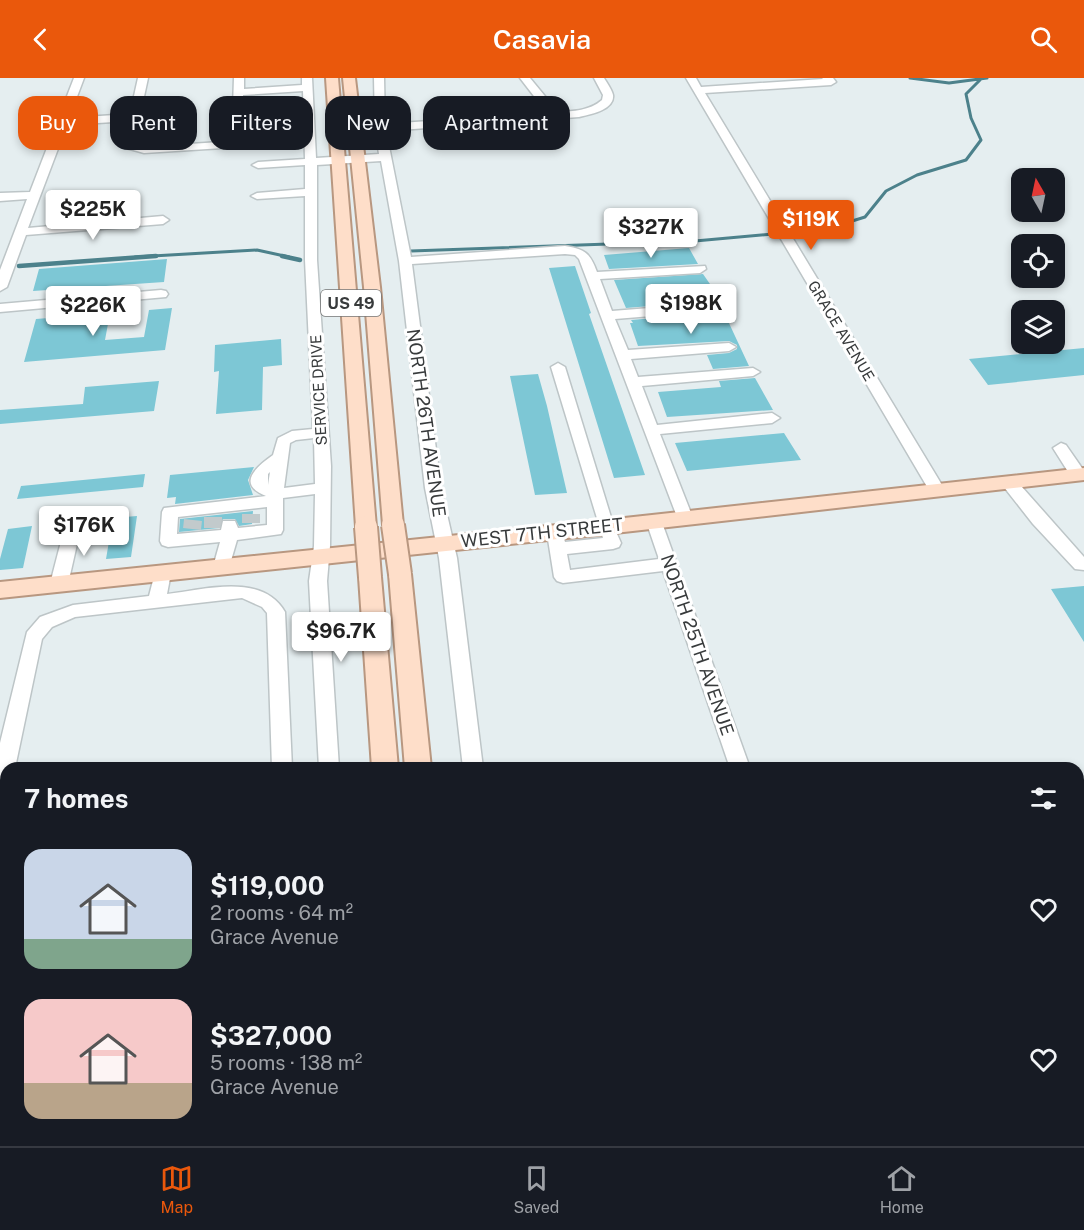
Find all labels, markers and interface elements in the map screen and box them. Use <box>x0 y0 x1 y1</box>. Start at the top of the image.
icon: back <box>24 23 57 56</box>
text: Casavia <box>493 23 591 55</box>
icon: search <box>1027 23 1060 56</box>
chip: Buy <box>18 96 98 150</box>
chip: Rent <box>110 96 197 150</box>
chip: Filters <box>209 96 313 150</box>
chip: New <box>325 96 411 150</box>
chip: Apartment <box>423 96 570 150</box>
north arrow <box>1011 168 1065 222</box>
map controls <box>1011 168 1065 354</box>
pin: $225K <box>51 190 135 241</box>
text: $225K <box>60 197 126 221</box>
pin: $119K <box>769 200 853 251</box>
text: $119K <box>782 207 840 231</box>
pin: $327K <box>609 208 693 259</box>
text: $327K <box>618 215 684 239</box>
button: locate <box>1011 234 1065 288</box>
street label: GRACE AVENUE <box>805 277 878 384</box>
pin: $198K <box>649 284 733 335</box>
pin: $226K <box>51 286 135 337</box>
road number: US 49 <box>321 290 381 316</box>
text: $198K <box>659 291 723 315</box>
text: $226K <box>60 293 126 317</box>
button: layers <box>1011 300 1065 354</box>
street label: NORTH 26TH AVENUE <box>403 327 450 518</box>
street label: SERVICE DRIVE <box>307 334 330 446</box>
pin: $176K <box>42 506 126 557</box>
text: $176K <box>53 513 115 537</box>
street label: WEST 7TH STREET <box>460 514 624 551</box>
street label: NORTH 25TH AVENUE <box>657 552 738 738</box>
pin: $96.7K <box>292 612 390 663</box>
text: $96.7K <box>306 619 376 643</box>
icon: filters <box>1027 782 1060 815</box>
text: 7 homes <box>24 783 128 814</box>
text: $119,000 <box>210 870 324 901</box>
icon: home <box>72 873 144 945</box>
icon: heart <box>1027 893 1060 926</box>
text: 2 rooms · 64 m² <box>210 901 353 925</box>
text: Grace Avenue <box>210 925 339 949</box>
text: $327,000 <box>210 1020 332 1051</box>
icon: home <box>72 1023 144 1095</box>
icon: heart <box>1027 1043 1060 1076</box>
text: 5 rooms · 138 m² <box>210 1051 362 1075</box>
text: Grace Avenue <box>210 1075 339 1099</box>
tab: Map <box>160 1162 193 1217</box>
tab: Saved <box>514 1162 559 1217</box>
tab: Home <box>880 1162 924 1217</box>

